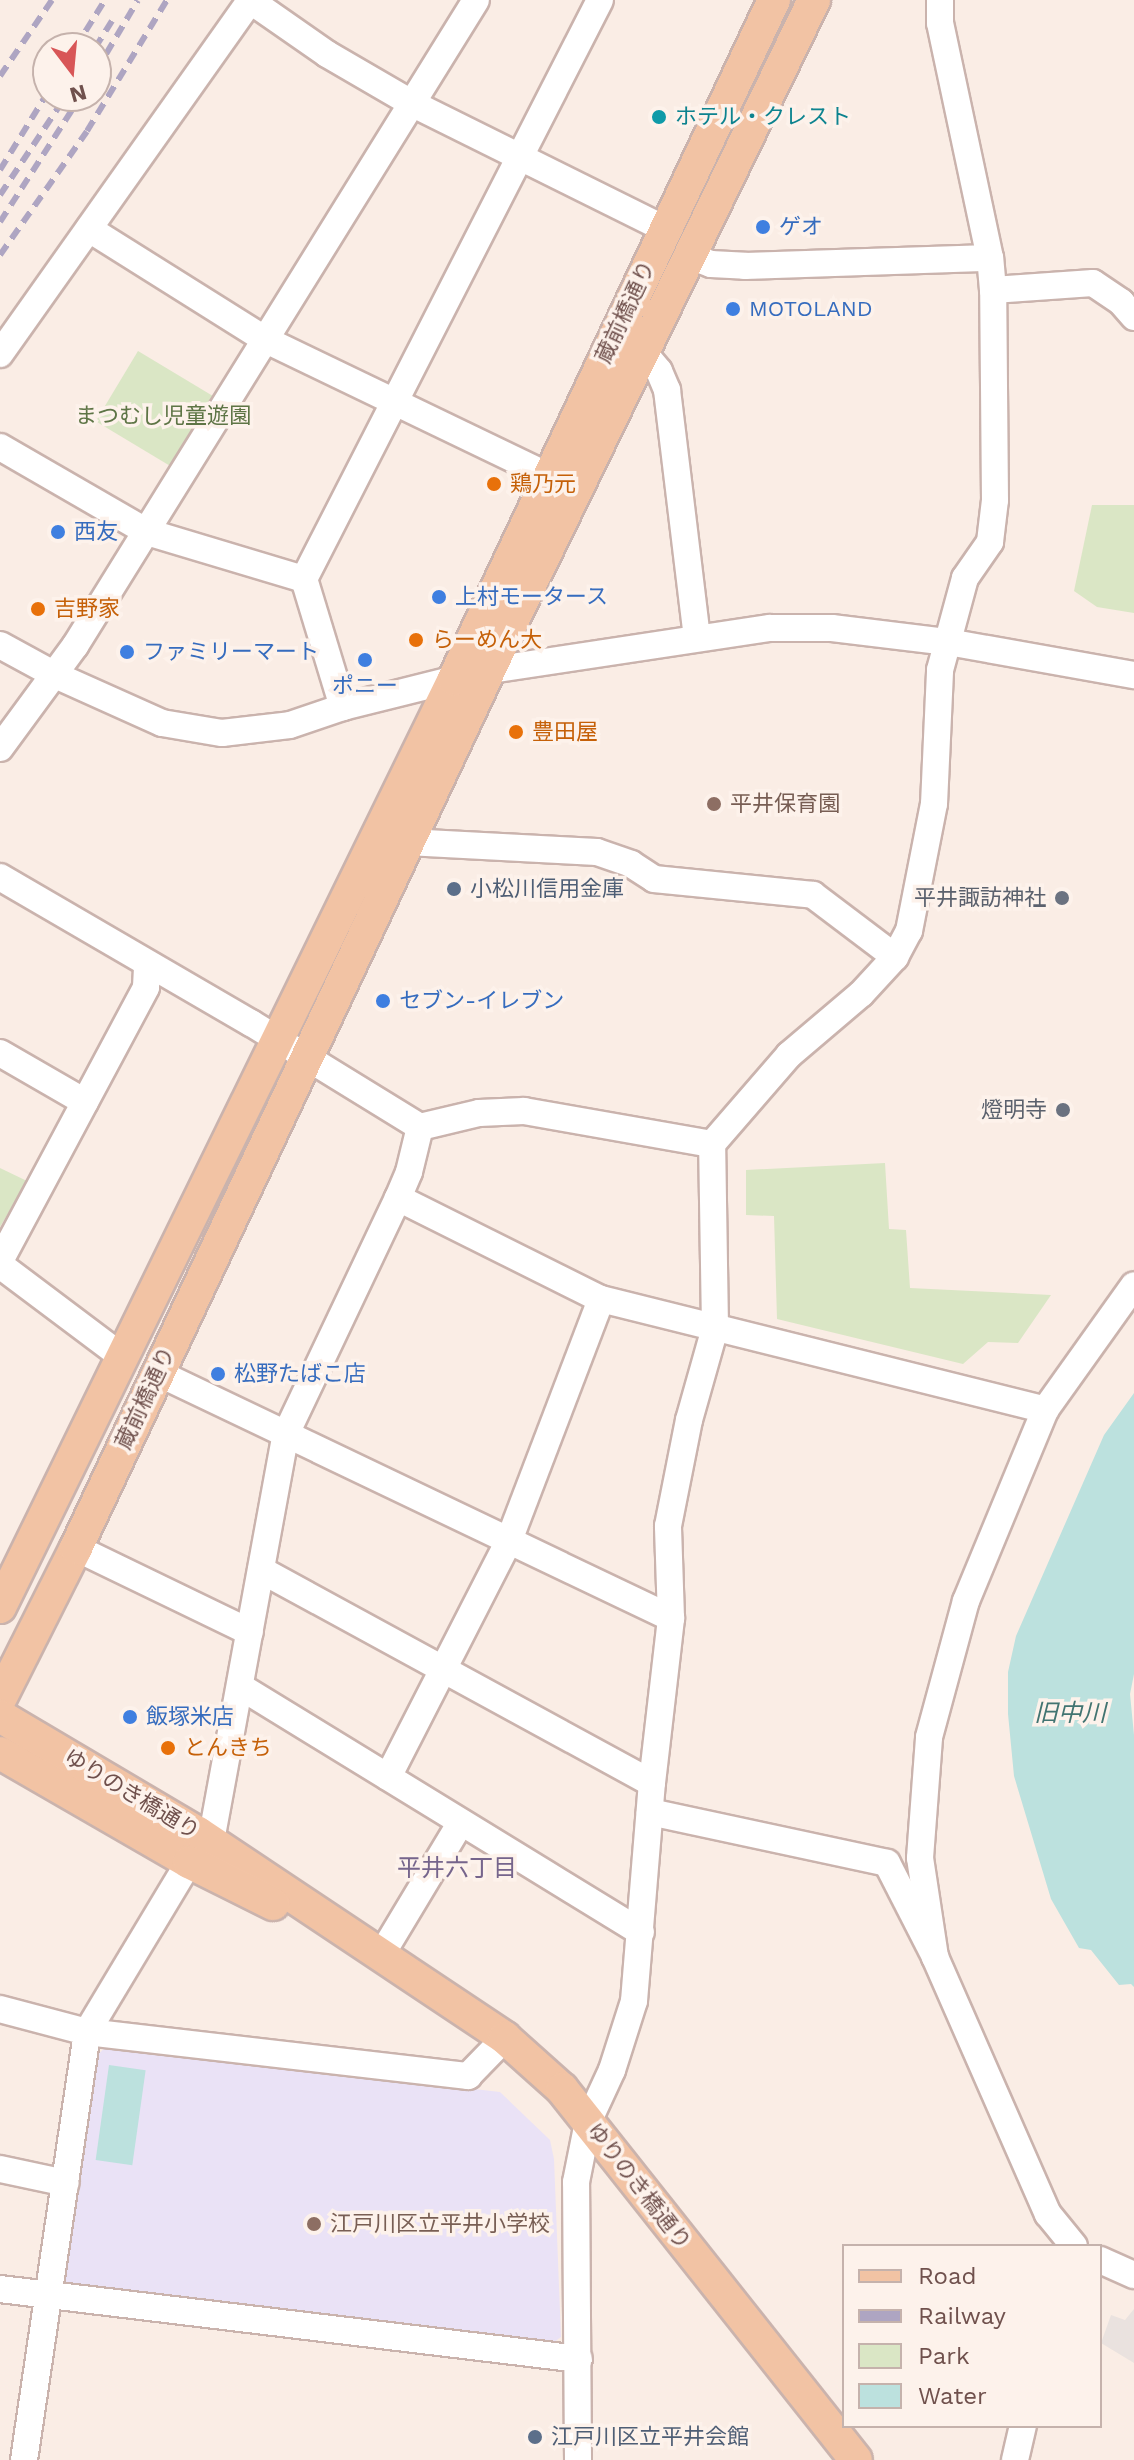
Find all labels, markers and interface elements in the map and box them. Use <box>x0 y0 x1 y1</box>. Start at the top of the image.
north arrow <box>32 32 112 112</box>
text: N <box>67 79 89 108</box>
place label: ホテル・クレスト <box>675 104 851 130</box>
marker: ホテル・クレスト <box>650 108 668 126</box>
place label: ゲオ <box>779 214 823 240</box>
marker: ゲオ <box>754 218 772 236</box>
street label: 蔵前橋通り <box>590 257 660 367</box>
place label: MOTOLAND <box>749 296 873 322</box>
marker: MOTOLAND <box>724 300 742 318</box>
park label: まつむし児童遊園 <box>75 403 251 429</box>
place label: 鶏乃元 <box>510 471 576 497</box>
marker: 鶏乃元 <box>485 475 503 493</box>
place label: 西友 <box>74 519 118 545</box>
marker: 西友 <box>49 523 67 541</box>
place label: 上村モータース <box>455 584 609 610</box>
marker: 上村モータース <box>430 588 448 606</box>
place label: 吉野家 <box>54 596 120 622</box>
marker: 吉野家 <box>29 600 47 618</box>
place label: らーめん大 <box>432 627 542 653</box>
marker: らーめん大 <box>407 631 425 649</box>
place label: ファミリーマート <box>143 639 319 665</box>
marker: ファミリーマート <box>118 643 136 661</box>
marker: ポニー <box>356 651 374 669</box>
place label: ポニー <box>332 673 398 699</box>
place label: 豊田屋 <box>532 719 598 745</box>
marker: 豊田屋 <box>507 723 525 741</box>
place label: 平井保育園 <box>730 791 840 817</box>
marker: 平井保育園 <box>705 795 723 813</box>
place label: 小松川信用金庫 <box>470 876 624 902</box>
marker: 小松川信用金庫 <box>445 880 463 898</box>
place label: 平井諏訪神社 <box>914 885 1046 911</box>
marker: 平井諏訪神社 <box>1053 889 1071 907</box>
place label: セブン-イレブン <box>399 988 564 1014</box>
marker: セブン-イレブン <box>374 992 392 1010</box>
place label: 燈明寺 <box>981 1097 1047 1123</box>
marker: 燈明寺 <box>1054 1101 1072 1119</box>
street label: 蔵前橋通り <box>110 1343 180 1453</box>
place label: 松野たばこ店 <box>234 1361 366 1387</box>
marker: 松野たばこ店 <box>209 1365 227 1383</box>
water label: 旧中川 <box>1034 1700 1106 1728</box>
place label: 飯塚米店 <box>146 1704 234 1730</box>
marker: 飯塚米店 <box>121 1708 139 1726</box>
place label: とんきち <box>184 1735 272 1761</box>
marker: とんきち <box>159 1739 177 1757</box>
street label: ゆりのき橋通り <box>59 1743 205 1845</box>
district label: 平井六丁目 <box>397 1855 517 1883</box>
street label: ゆりのき橋通り <box>581 2117 697 2255</box>
place label: 江戸川区立平井小学校 <box>330 2211 550 2237</box>
marker: 江戸川区立平井小学校 <box>305 2215 323 2233</box>
legend <box>842 2244 1102 2428</box>
text: Road <box>918 2262 977 2290</box>
text: Railway <box>918 2302 1006 2330</box>
text: Park <box>918 2342 970 2370</box>
text: Water <box>918 2382 987 2410</box>
place label: 江戸川区立平井会館 <box>551 2424 749 2450</box>
marker: 江戸川区立平井会館 <box>526 2428 544 2446</box>

